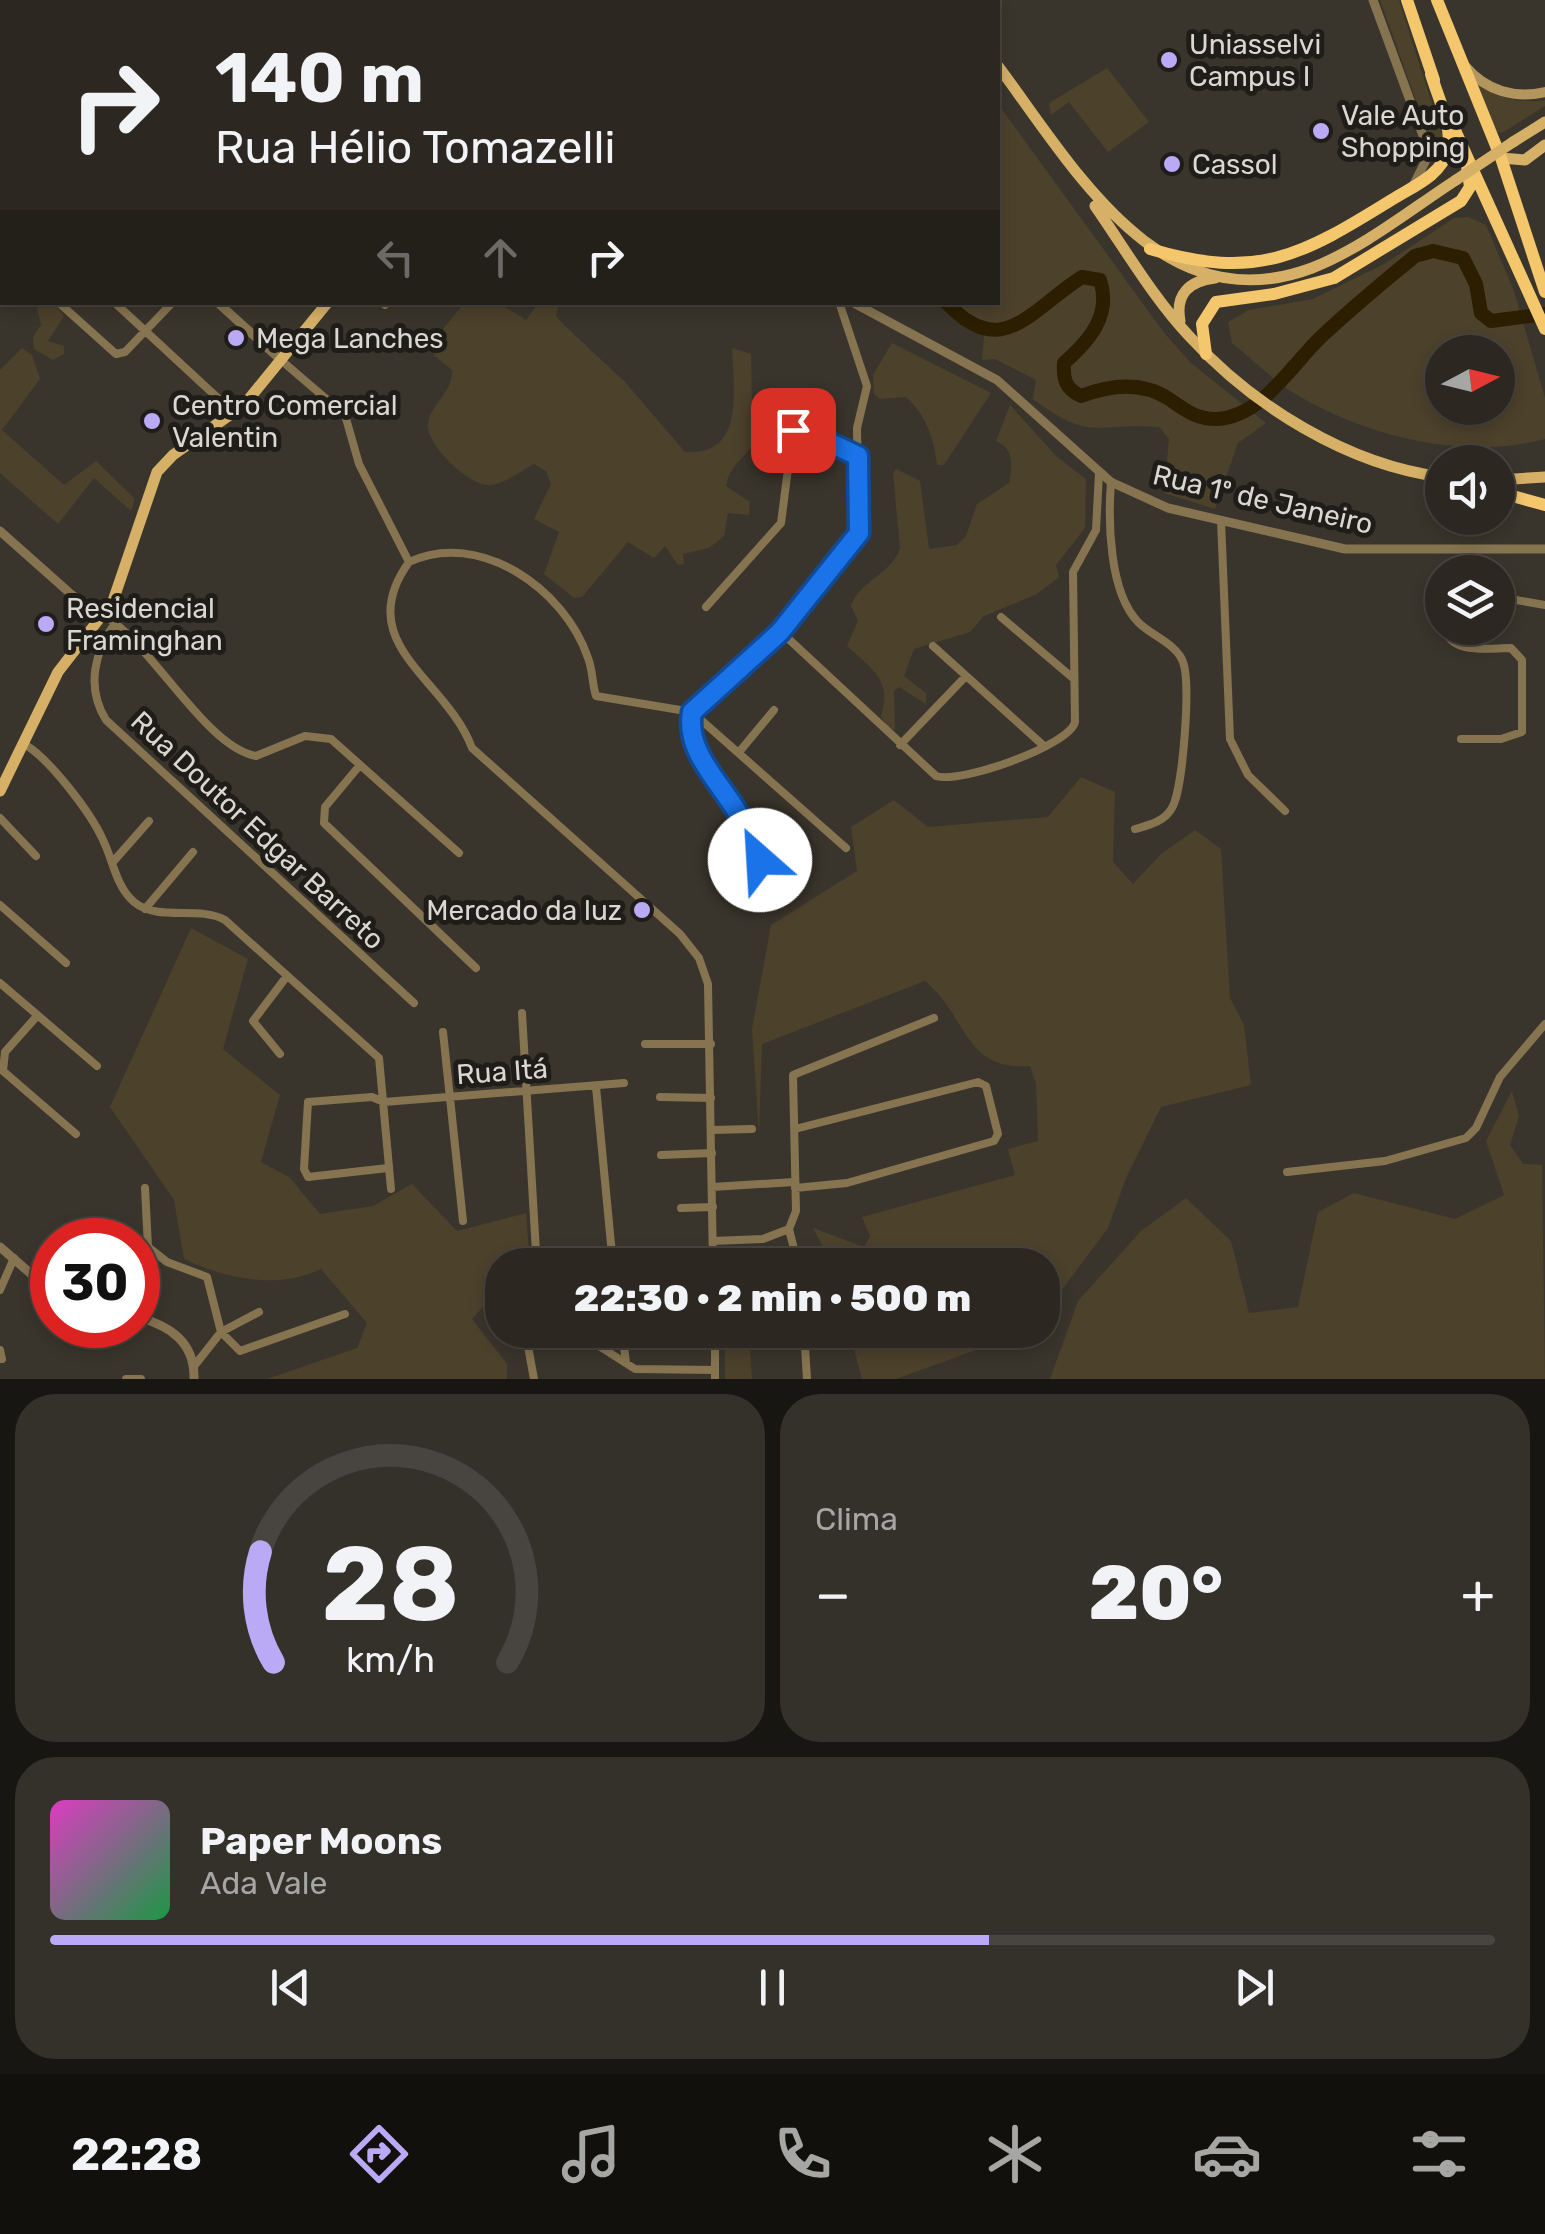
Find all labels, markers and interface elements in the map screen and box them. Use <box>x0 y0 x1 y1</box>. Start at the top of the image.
place label: Uniasselvi Campus I <box>1189 28 1321 93</box>
text: 140 m <box>215 37 424 120</box>
icon: right <box>50 40 180 170</box>
marker: Uniasselvi Campus I <box>1158 49 1180 71</box>
place label: Vale Auto Shopping <box>1341 99 1465 164</box>
marker: Vale Auto Shopping <box>1310 120 1332 142</box>
text: Rua Hélio Tomazelli <box>215 121 615 174</box>
place label: Cassol <box>1192 148 1278 181</box>
marker: Cassol <box>1161 153 1183 175</box>
icon: left <box>368 230 423 285</box>
icon: ahead <box>473 230 528 285</box>
icon: right <box>578 230 633 285</box>
place label: Mega Lanches <box>256 322 444 355</box>
marker: Mega Lanches <box>225 327 247 349</box>
north arrow <box>1425 335 1515 425</box>
map controls <box>1425 335 1515 645</box>
pin <box>751 388 836 473</box>
place label: Centro Comercial Valentin <box>172 389 398 454</box>
icon: arrive <box>766 403 821 458</box>
marker: Centro Comercial Valentin <box>141 410 163 432</box>
button: sound <box>1425 445 1515 535</box>
street label: Rua 1º de Janeiro <box>1150 458 1376 541</box>
button: layers <box>1425 555 1515 645</box>
place label: Residencial Framinghan <box>66 592 223 657</box>
marker: Residencial Framinghan <box>35 613 57 635</box>
street label: Rua Doutor Edgar Barreto <box>124 704 391 956</box>
position arrow <box>708 808 812 912</box>
place label: Mercado da luz <box>426 894 622 927</box>
marker: Mercado da luz <box>631 899 653 921</box>
street label: Rua Itá <box>455 1052 549 1091</box>
speed limit sign: 30 <box>30 1218 160 1348</box>
text: 22:30 · 2 min · 500 m <box>574 1275 971 1321</box>
text: Clima <box>815 1500 898 1538</box>
text: 28 <box>321 1523 459 1646</box>
text: 20° <box>1088 1549 1223 1638</box>
text: − <box>815 1562 851 1627</box>
text: + <box>1461 1562 1495 1627</box>
text: km/h <box>345 1639 435 1681</box>
text: Paper Moons <box>200 1818 442 1864</box>
text: Ada Vale <box>200 1864 327 1902</box>
icon: previous <box>263 1960 318 2015</box>
icon: pause <box>745 1960 800 2015</box>
icon: next <box>1227 1960 1282 2015</box>
icon: directions <box>344 2119 414 2189</box>
icon: music <box>556 2119 626 2189</box>
icon: phone <box>768 2119 838 2189</box>
icon: climate <box>980 2119 1050 2189</box>
icon: car <box>1192 2119 1262 2189</box>
icon: filters <box>1404 2119 1474 2189</box>
text: 22:28 <box>71 2128 202 2181</box>

